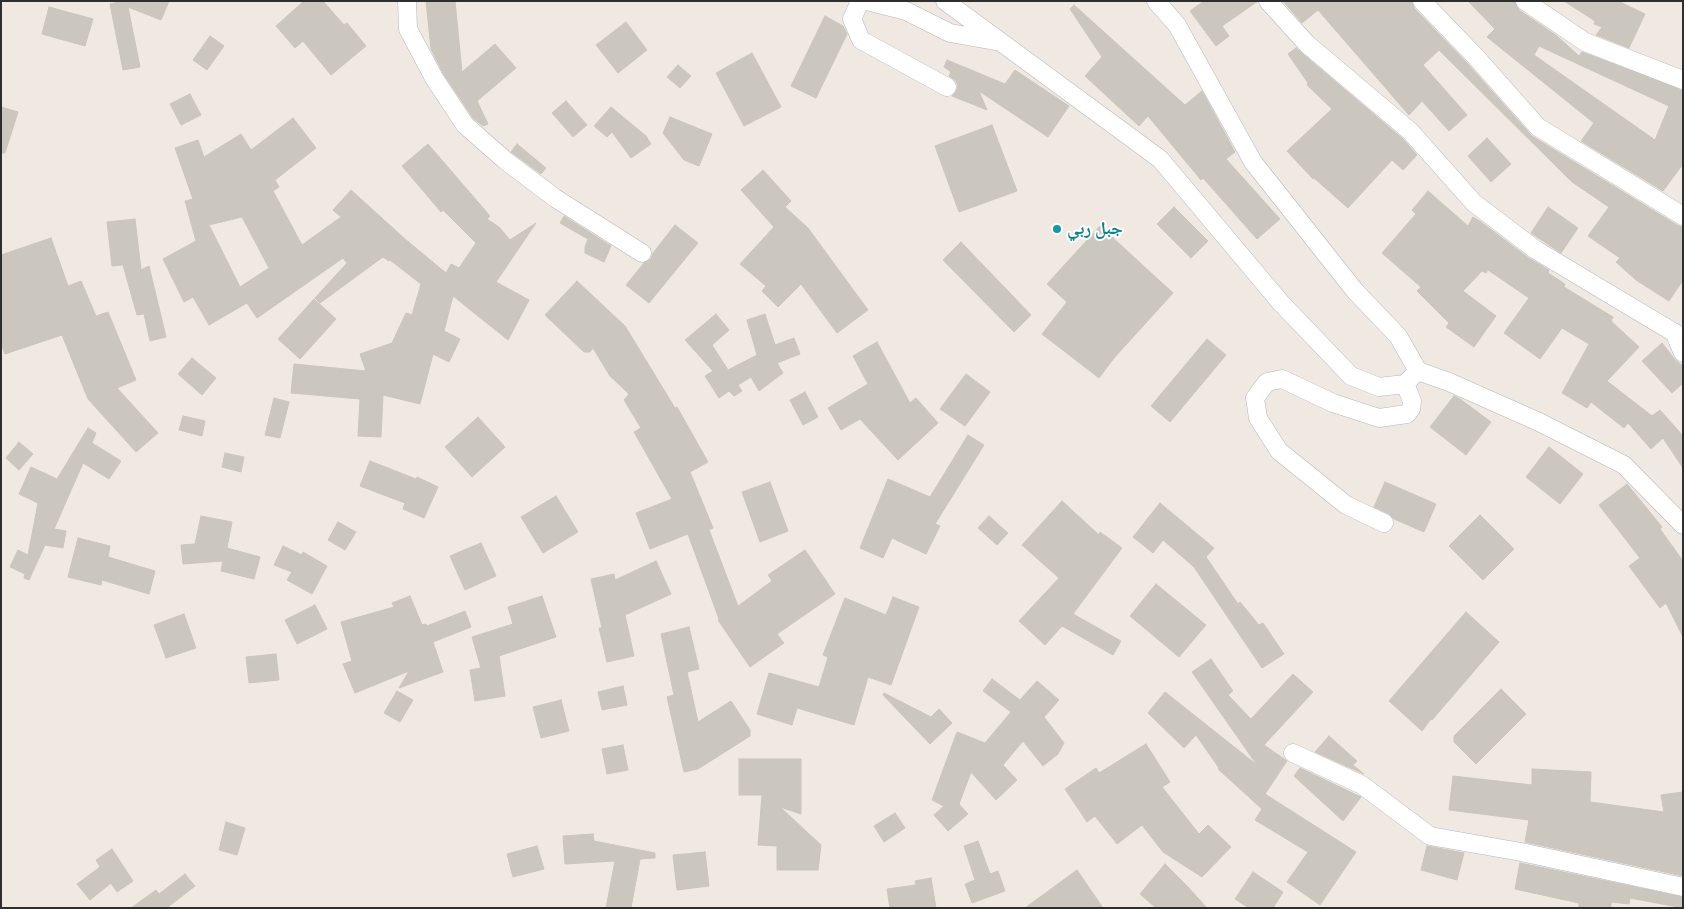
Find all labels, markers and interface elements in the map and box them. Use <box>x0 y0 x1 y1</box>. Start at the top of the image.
place label: جبل ربي <box>1067 218 1123 240</box>
marker: جبل ربي <box>1051 223 1063 235</box>

